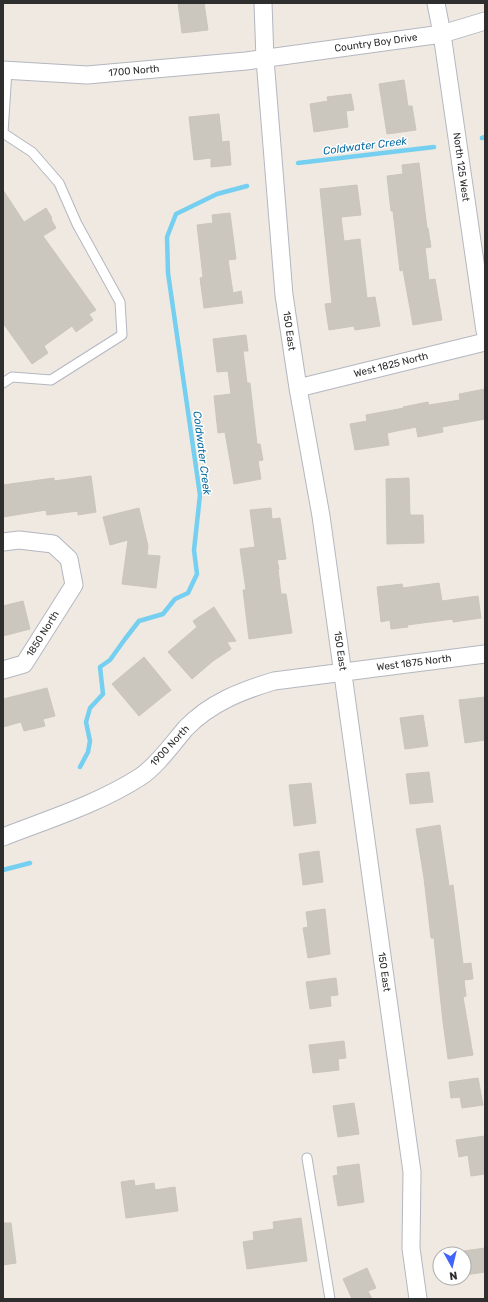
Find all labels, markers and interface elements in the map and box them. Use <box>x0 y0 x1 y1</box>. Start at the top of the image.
street label: Country Boy Drive <box>334 31 419 55</box>
street label: 1700 North <box>108 63 160 79</box>
street label: North 125 West <box>450 132 472 202</box>
water label: Coldwater Creek <box>322 134 408 158</box>
street label: 150 East <box>280 311 298 352</box>
street label: West 1825 North <box>353 350 429 380</box>
water label: Coldwater Creek <box>190 410 214 496</box>
street label: 1850 North <box>24 609 62 659</box>
street label: 150 East <box>331 631 349 672</box>
street label: West 1875 North <box>376 652 452 674</box>
street label: 1900 North <box>148 723 192 769</box>
street label: 150 East <box>375 952 393 993</box>
north arrow <box>432 1246 472 1286</box>
text: N <box>448 1268 458 1282</box>

